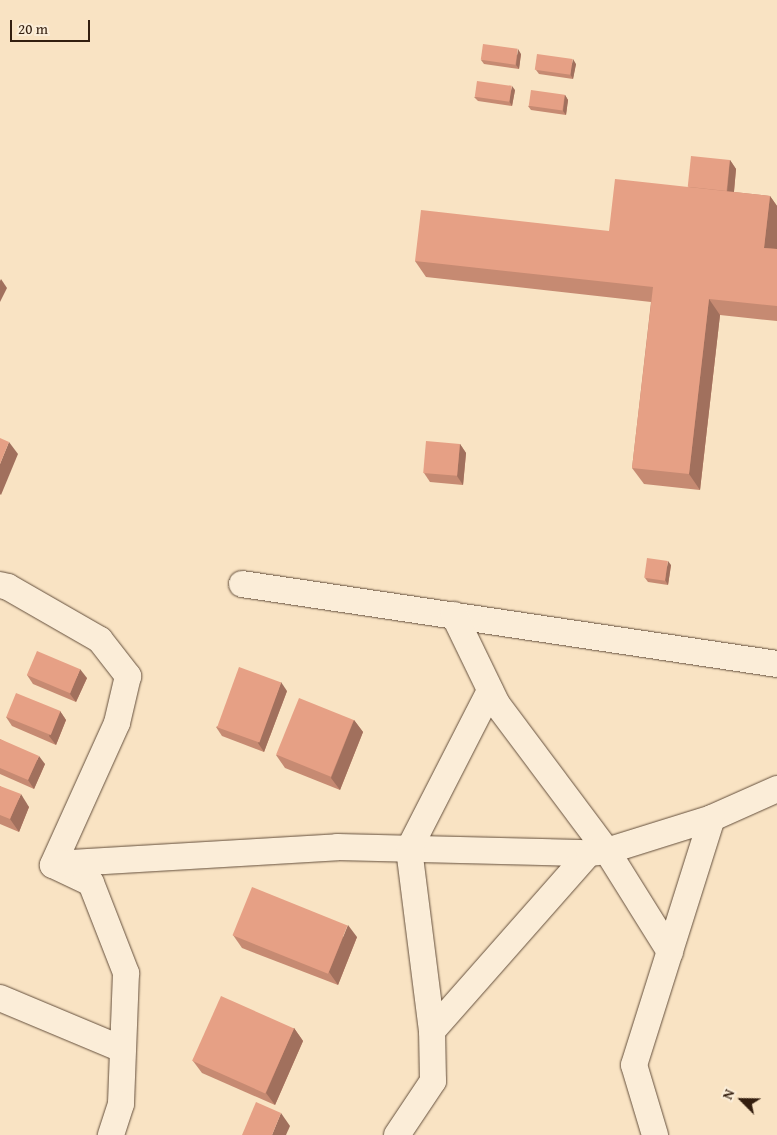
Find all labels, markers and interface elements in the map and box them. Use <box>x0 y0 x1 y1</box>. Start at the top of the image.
scale bar <box>12 10 92 42</box>
text: 20 m <box>18 18 48 39</box>
north arrow <box>717 1075 767 1125</box>
text: N <box>717 1086 739 1102</box>

